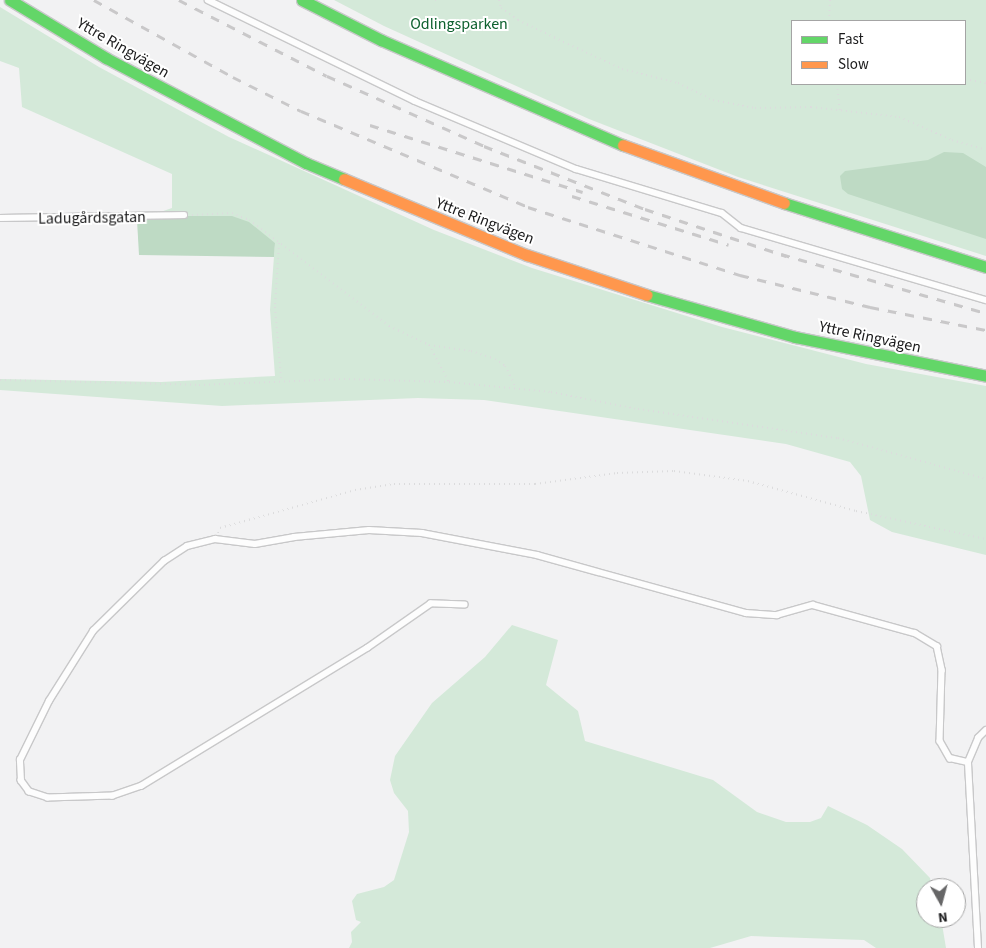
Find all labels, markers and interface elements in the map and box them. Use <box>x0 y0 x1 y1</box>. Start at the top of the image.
street label: Yttre Ringvägen <box>73 14 173 82</box>
park label: Odlingsparken <box>410 14 508 34</box>
legend <box>791 20 966 85</box>
text: Fast <box>838 29 864 50</box>
text: Slow <box>838 54 869 75</box>
street label: Yttre Ringvägen <box>433 193 537 249</box>
street label: Ladugårdsgatan <box>38 207 146 229</box>
street label: Yttre Ringvägen <box>817 317 923 357</box>
north arrow <box>916 878 966 928</box>
text: N <box>937 906 949 927</box>

